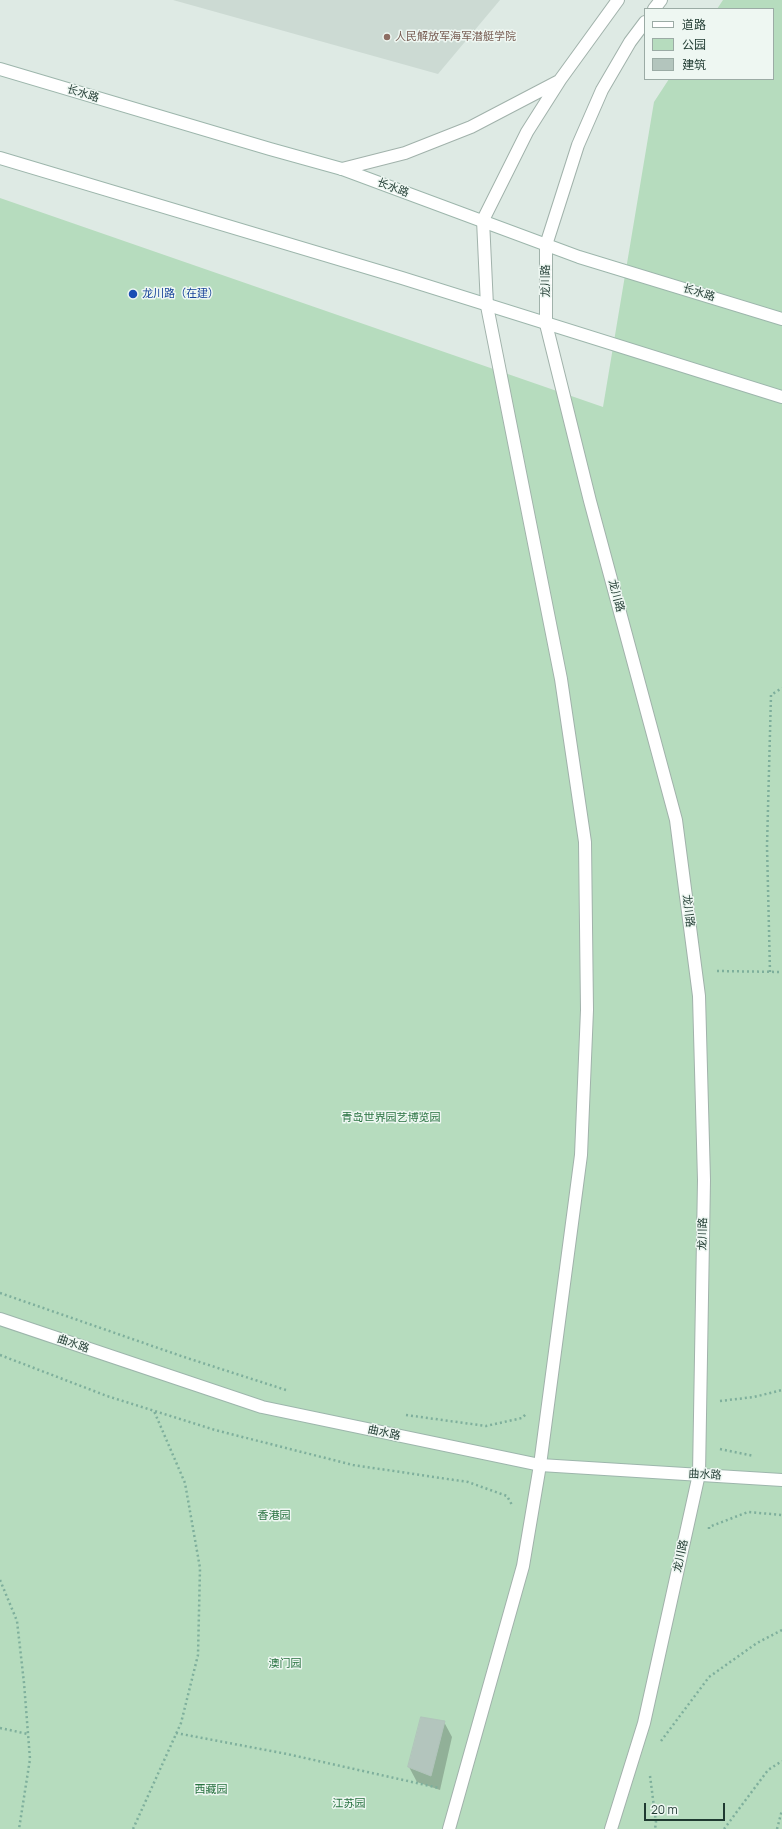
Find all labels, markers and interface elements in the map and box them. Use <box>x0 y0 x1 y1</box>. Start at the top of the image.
legend <box>644 8 774 80</box>
text: 道路 <box>682 16 706 33</box>
place label: 人民解放军海军潜艇学院 <box>395 30 516 44</box>
marker: 人民解放军海军潜艇学院 <box>382 32 392 42</box>
text: 公园 <box>682 36 706 53</box>
text: 建筑 <box>682 56 706 73</box>
street label: 长水路 <box>65 83 101 105</box>
street label: 长水路 <box>375 176 411 200</box>
street label: 龙川路 <box>539 265 553 297</box>
street label: 长水路 <box>681 282 717 304</box>
place label: 龙川路（在建） <box>142 287 219 301</box>
marker: 龙川路（在建） <box>127 288 139 300</box>
street label: 龙川路 <box>605 578 627 614</box>
street label: 龙川路 <box>679 894 697 928</box>
park label: 青岛世界园艺博览园 <box>342 1111 440 1125</box>
street label: 龙川路 <box>696 1217 710 1251</box>
street label: 曲水路 <box>55 1332 91 1356</box>
street label: 曲水路 <box>366 1423 402 1443</box>
street label: 曲水路 <box>688 1468 722 1482</box>
park label: 香港园 <box>258 1509 290 1523</box>
street label: 龙川路 <box>671 1538 691 1574</box>
park label: 澳门园 <box>269 1657 301 1671</box>
park label: 西藏园 <box>195 1783 227 1797</box>
scale bar <box>646 1795 727 1821</box>
park label: 江苏园 <box>333 1797 365 1811</box>
text: 20 m <box>651 1801 678 1818</box>

